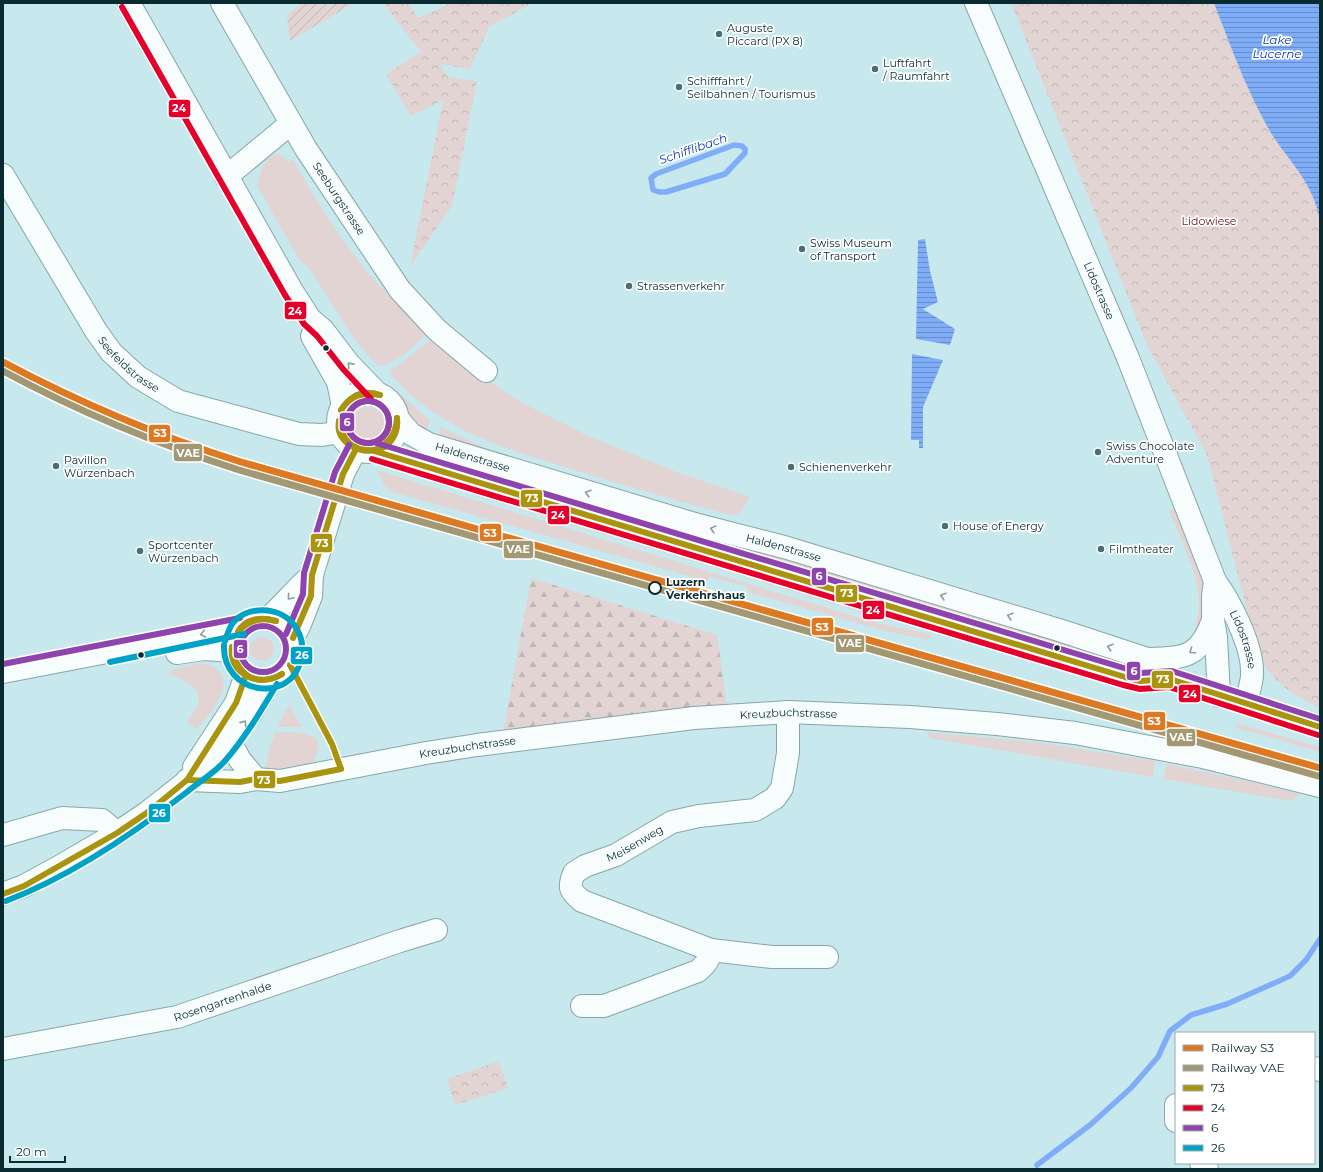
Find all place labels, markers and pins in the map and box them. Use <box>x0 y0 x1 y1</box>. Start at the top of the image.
place label: Auguste Piccard (PX 8) <box>727 21 803 48</box>
marker: Auguste Piccard (PX 8) <box>714 29 724 39</box>
place label: Luftfahrt / Raumfahrt <box>882 56 950 83</box>
marker: Luftfahrt / Raumfahrt <box>870 64 880 74</box>
place label: Schifffahrt / Seilbahnen / Tourismus <box>687 74 816 101</box>
marker: Schifffahrt / Seilbahnen / Tourismus <box>674 82 684 92</box>
place label: Swiss Museum of Transport <box>810 236 892 263</box>
marker: Swiss Museum of Transport <box>797 244 807 254</box>
place label: Strassenverkehr <box>637 279 725 293</box>
marker: Strassenverkehr <box>624 281 634 291</box>
unlabelled marker <box>321 343 331 353</box>
place label: Swiss Chocolate Adventure <box>1106 439 1195 466</box>
marker: Swiss Chocolate Adventure <box>1093 447 1103 457</box>
place label: Pavillon Würzenbach <box>64 453 135 480</box>
place label: Schienenverkehr <box>799 460 892 474</box>
marker: Pavillon Würzenbach <box>51 461 61 471</box>
marker: Schienenverkehr <box>786 462 796 472</box>
place label: House of Energy <box>953 519 1044 533</box>
marker: House of Energy <box>940 521 950 531</box>
place label: Sportcenter Würzenbach <box>148 538 219 565</box>
place label: Filmtheater <box>1109 542 1174 556</box>
marker: Filmtheater <box>1096 544 1106 554</box>
marker: Sportcenter Würzenbach <box>135 546 145 556</box>
place label: Luzern Verkehrshaus <box>665 575 745 602</box>
marker: Luzern Verkehrshaus <box>648 581 662 595</box>
unlabelled marker <box>1052 643 1062 653</box>
unlabelled marker <box>136 650 146 660</box>

